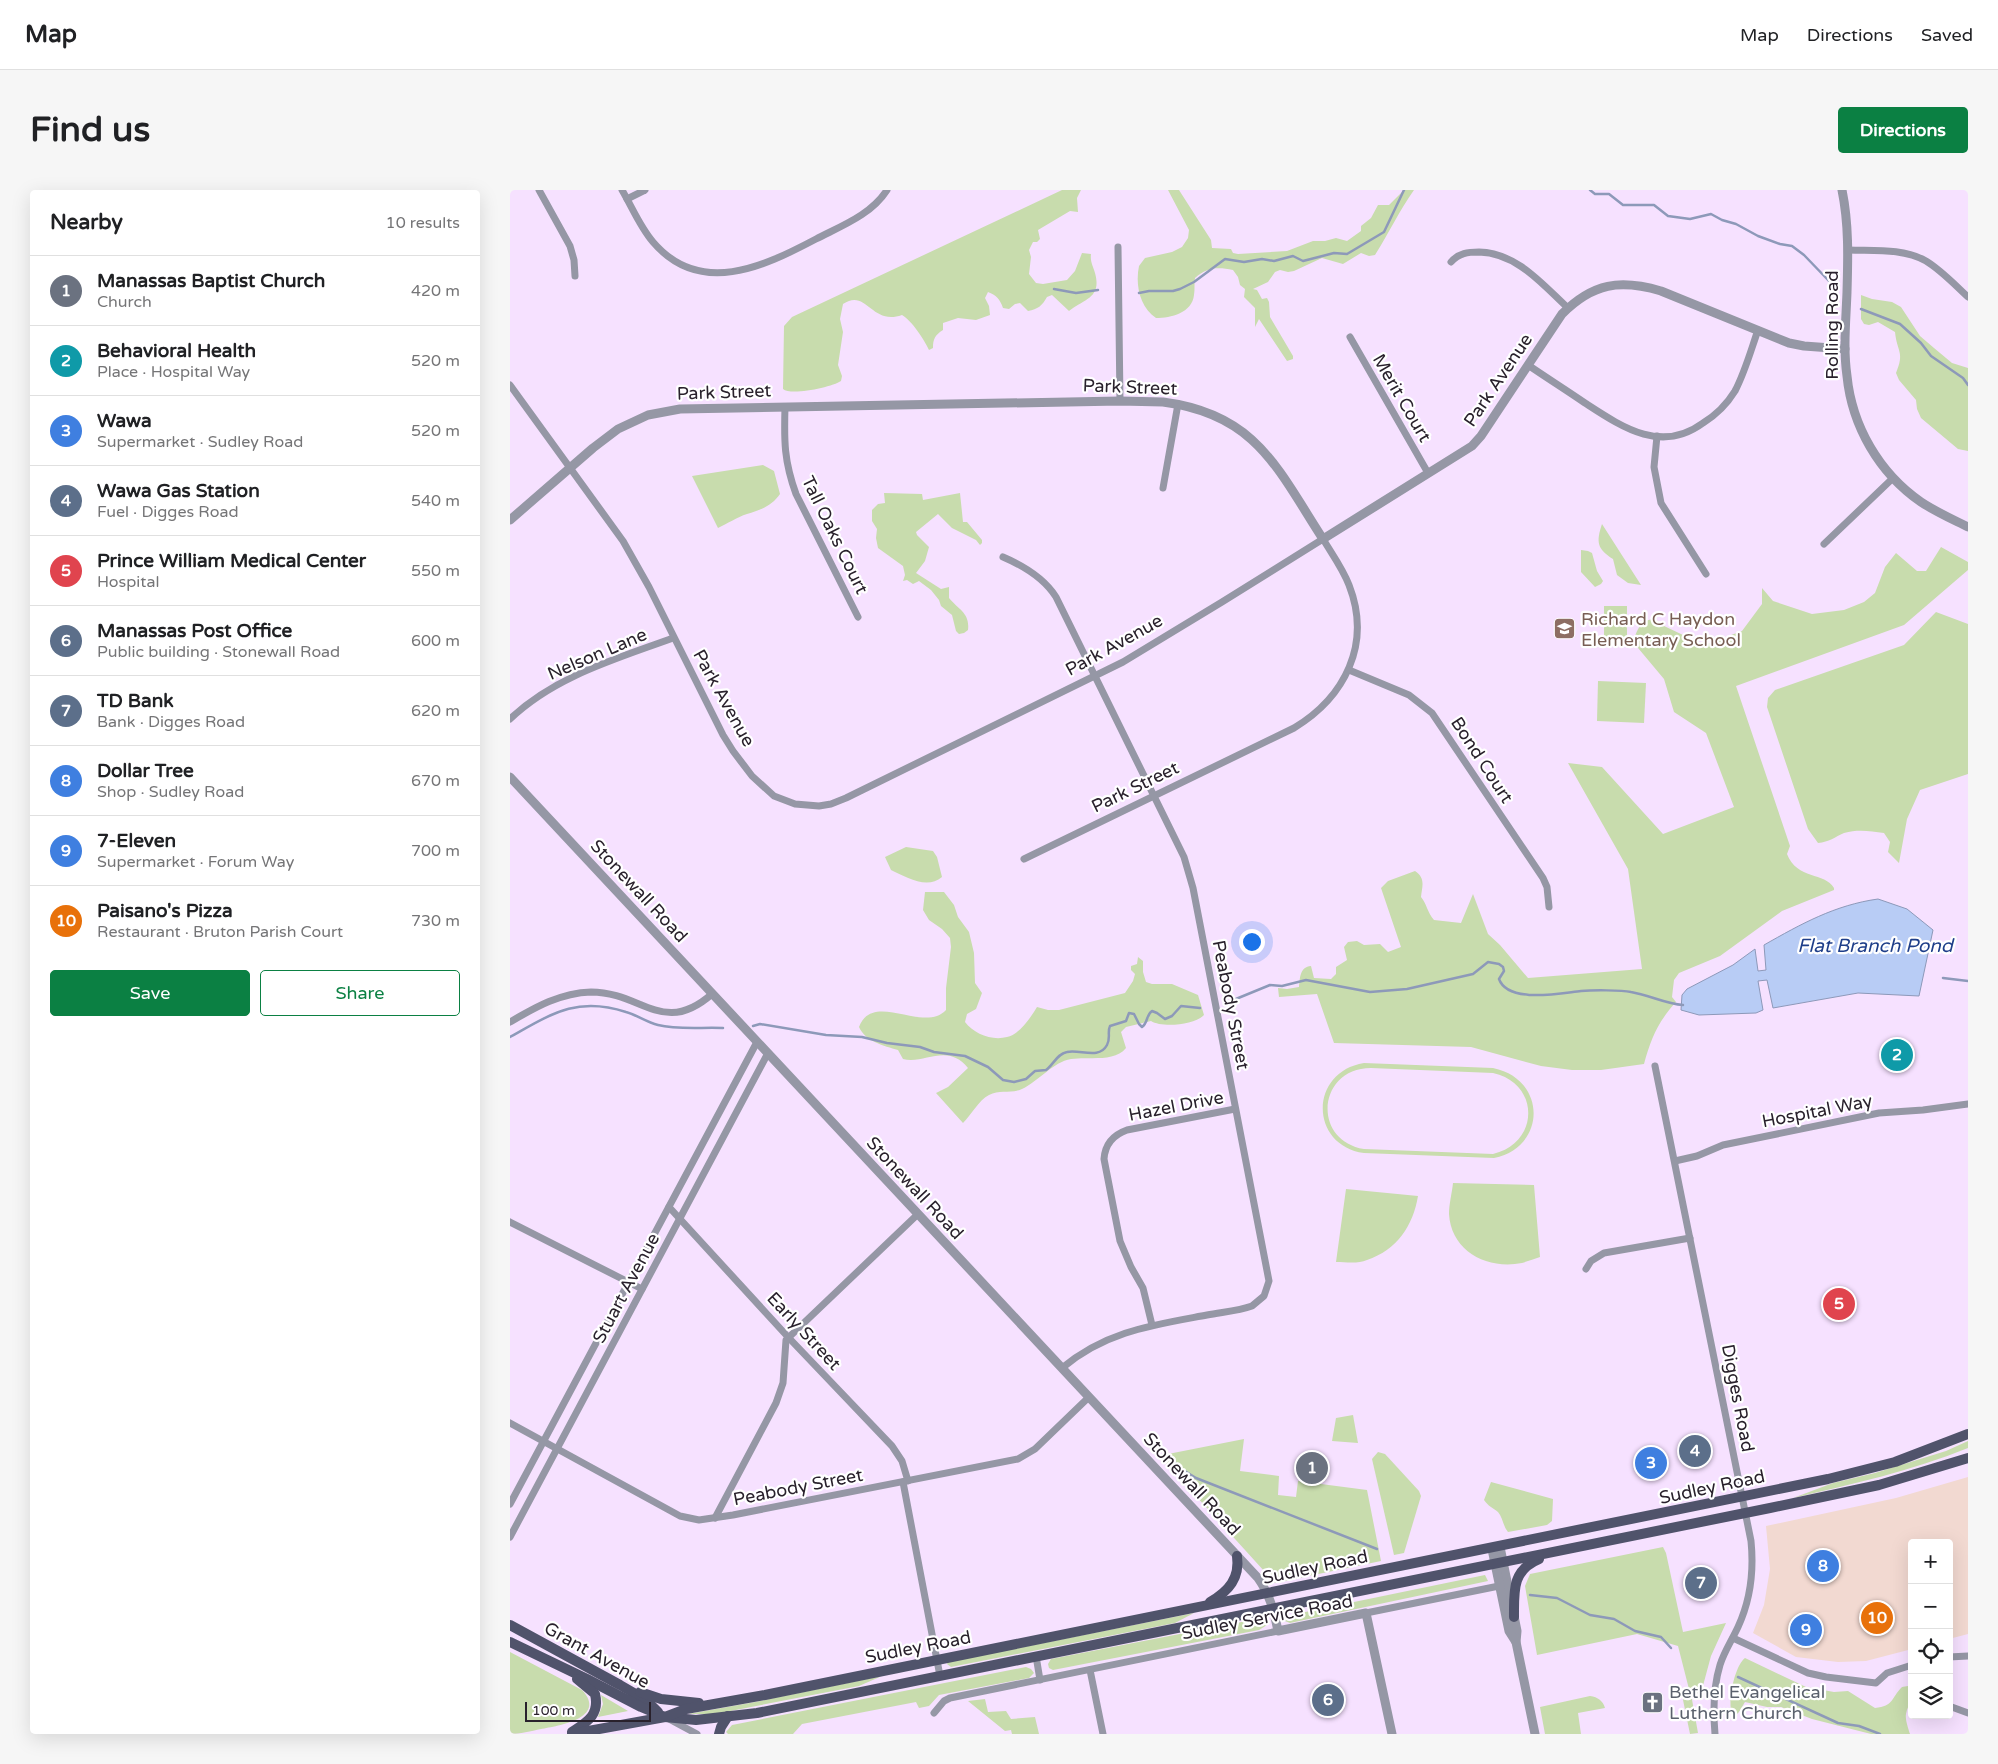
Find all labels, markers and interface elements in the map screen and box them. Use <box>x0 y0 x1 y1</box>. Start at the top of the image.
text: Map <box>25 20 77 49</box>
text: Map <box>1740 24 1779 46</box>
text: Directions <box>1807 24 1893 46</box>
text: Saved <box>1921 24 1973 46</box>
button: Directions <box>1838 107 1968 153</box>
text: Find us <box>30 109 150 151</box>
text: Nearby <box>50 210 123 235</box>
text: 10 results <box>386 213 460 233</box>
text: Manassas Baptist Church <box>97 270 325 292</box>
street label: Rolling Road <box>1821 270 1843 380</box>
text: 1 <box>61 281 71 301</box>
text: 420 m <box>411 281 460 301</box>
text: Church <box>97 292 152 312</box>
street label: Park Avenue <box>1459 329 1537 431</box>
text: Behavioral Health <box>97 340 256 362</box>
street label: Merit Court <box>1368 350 1436 446</box>
text: 2 <box>61 351 71 371</box>
text: 520 m <box>411 351 460 371</box>
text: Place · Hospital Way <box>97 362 250 382</box>
street label: Park Street <box>1082 374 1178 400</box>
street label: Park Street <box>676 379 772 405</box>
text: Wawa <box>97 410 152 432</box>
text: 3 <box>61 421 71 441</box>
text: 520 m <box>411 421 460 441</box>
text: Supermarket · Sudley Road <box>97 432 303 452</box>
street label: Tall Oaks Court <box>797 472 873 598</box>
text: Wawa Gas Station <box>97 480 260 502</box>
text: 4 <box>61 491 71 511</box>
text: 540 m <box>411 491 460 511</box>
text: Fuel · Digges Road <box>97 502 239 522</box>
text: Prince William Medical Center <box>97 550 366 572</box>
text: 5 <box>61 561 71 581</box>
text: 550 m <box>411 561 460 581</box>
text: Hospital <box>97 572 159 592</box>
place label: Richard C Haydon Elementary School <box>1581 608 1741 651</box>
street label: Park Avenue <box>1062 609 1166 681</box>
school or university icon: Richard C Haydon Elementary School <box>1553 617 1577 641</box>
text: Manassas Post Office <box>97 620 292 642</box>
street label: Nelson Lane <box>544 623 650 685</box>
text: 6 <box>61 631 71 651</box>
text: 600 m <box>411 631 460 651</box>
text: Public building · Stonewall Road <box>97 642 340 662</box>
street label: Park Avenue <box>688 646 760 750</box>
text: TD Bank <box>97 690 174 712</box>
text: 7 <box>61 701 71 721</box>
text: 620 m <box>411 701 460 721</box>
text: Bank · Digges Road <box>97 712 245 732</box>
street label: Bond Court <box>1446 713 1518 807</box>
street label: Park Street <box>1088 756 1182 818</box>
text: Dollar Tree <box>97 760 194 782</box>
text: 8 <box>61 771 71 791</box>
text: 670 m <box>411 771 460 791</box>
text: Shop · Sudley Road <box>97 782 244 802</box>
text: 7-Eleven <box>97 830 176 852</box>
street label: Stonewall Road <box>586 835 692 947</box>
text: 9 <box>61 841 71 861</box>
text: 700 m <box>411 841 460 861</box>
text: Supermarket · Forum Way <box>97 852 294 872</box>
text: Paisano's Pizza <box>97 900 233 922</box>
text: 10 <box>56 911 76 931</box>
text: 730 m <box>411 911 460 931</box>
text: Restaurant · Bruton Parish Court <box>97 922 343 942</box>
your location <box>1239 929 1265 955</box>
water label: Flat Branch Pond <box>1797 935 1955 957</box>
street label: Peabody Street <box>1208 938 1254 1072</box>
button: Save <box>50 970 250 1016</box>
button: Share <box>260 970 460 1016</box>
pin: 2 <box>1881 1036 1913 1074</box>
street label: Hazel Drive <box>1127 1086 1225 1126</box>
street label: Hospital Way <box>1760 1089 1874 1132</box>
street label: Stonewall Road <box>862 1132 968 1244</box>
street label: Stuart Avenue <box>588 1229 664 1347</box>
pin: 5 <box>1823 1285 1855 1323</box>
street label: Early Street <box>762 1287 846 1375</box>
street label: Digges Road <box>1717 1342 1759 1454</box>
street label: Stonewall Road <box>1139 1428 1245 1540</box>
pin: 4 <box>1679 1432 1711 1470</box>
pin: 3 <box>1635 1444 1667 1482</box>
pin: 1 <box>1296 1449 1328 1487</box>
street label: Peabody Street <box>731 1464 865 1510</box>
street label: Sudley Road <box>1657 1465 1767 1509</box>
map controls <box>1908 1539 1953 1719</box>
button: + <box>1908 1539 1953 1584</box>
street label: Sudley Road <box>1260 1545 1370 1589</box>
pin: 8 <box>1807 1547 1839 1585</box>
pin: 7 <box>1685 1564 1717 1602</box>
button: − <box>1908 1584 1953 1629</box>
street label: Sudley Service Road <box>1179 1590 1355 1644</box>
pin: 10 <box>1861 1599 1893 1637</box>
pin: 9 <box>1790 1611 1822 1649</box>
street label: Grant Avenue <box>540 1617 654 1693</box>
street label: Sudley Road <box>863 1626 973 1668</box>
button: locate <box>1908 1629 1953 1674</box>
button: layers <box>1908 1674 1953 1719</box>
pin: 6 <box>1312 1681 1344 1719</box>
place label: Bethel Evangelical Luthern Church <box>1669 1681 1825 1724</box>
church icon: Bethel Evangelical Luthern Church <box>1641 1690 1665 1714</box>
scale bar <box>525 1699 651 1722</box>
text: 100 m <box>532 1702 575 1719</box>

